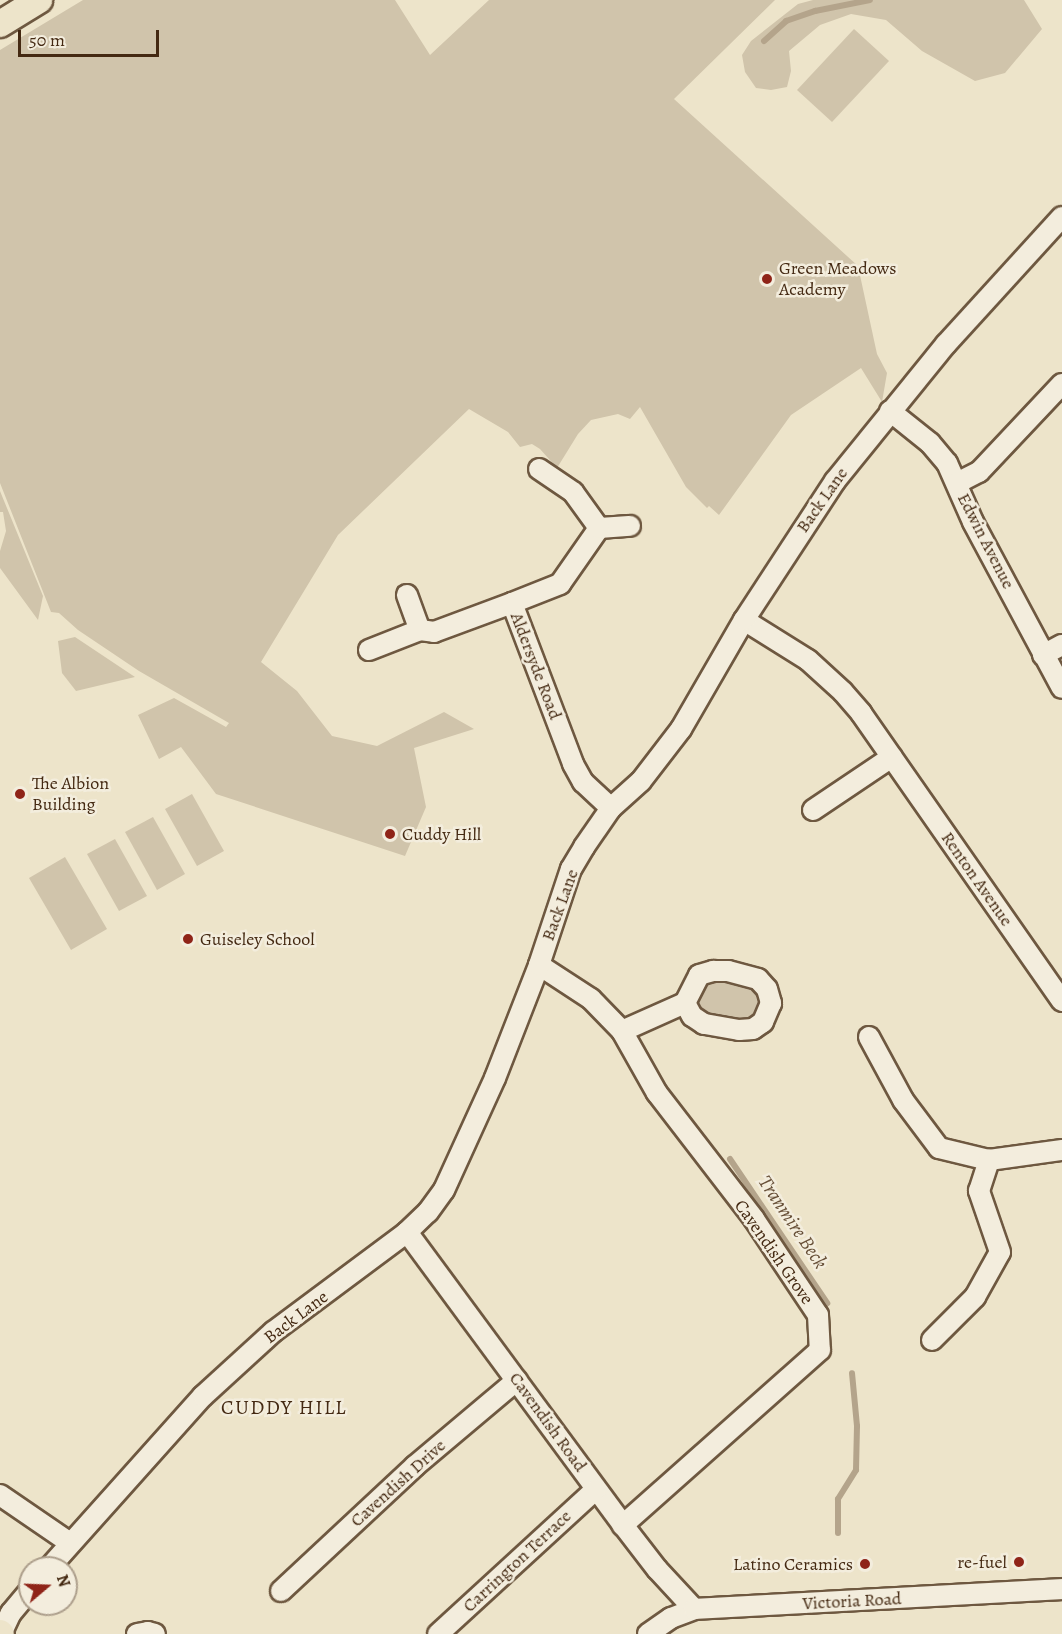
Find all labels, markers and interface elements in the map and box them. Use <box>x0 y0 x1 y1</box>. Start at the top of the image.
scale bar <box>21 18 162 56</box>
text: 50 m <box>29 28 65 52</box>
place label: Green Meadows Academy <box>779 258 897 300</box>
marker: Green Meadows Academy <box>760 272 774 286</box>
street label: Back Lane <box>792 463 852 537</box>
street label: Edwin Avenue <box>953 489 1019 593</box>
street label: Aldersyde Road <box>506 609 566 723</box>
place label: The Albion Building <box>32 773 109 816</box>
marker: The Albion Building <box>13 787 27 801</box>
place label: Cuddy Hill <box>402 823 481 845</box>
marker: Cuddy Hill <box>383 827 397 841</box>
street label: Renton Avenue <box>937 828 1017 930</box>
street label: Back Lane <box>537 866 583 944</box>
place label: Guiseley School <box>200 928 315 950</box>
marker: Guiseley School <box>181 932 195 946</box>
water label: Tranmire Beck <box>753 1171 833 1273</box>
street label: Cavendish Grove <box>730 1195 818 1309</box>
street label: Back Lane <box>260 1286 332 1348</box>
street label: Cavendish Road <box>505 1368 591 1476</box>
district label: CUDDY HILL <box>221 1395 347 1419</box>
street label: Cavendish Drive <box>346 1435 450 1531</box>
street label: Carrington Terrace <box>458 1505 576 1617</box>
place label: re-fuel <box>957 1551 1007 1573</box>
place label: Latino Ceramics <box>733 1553 853 1575</box>
marker: re-fuel <box>1012 1555 1026 1569</box>
north arrow <box>18 1556 78 1616</box>
marker: Latino Ceramics <box>858 1557 872 1571</box>
text: N <box>51 1572 75 1590</box>
street label: Victoria Road <box>802 1588 902 1614</box>

